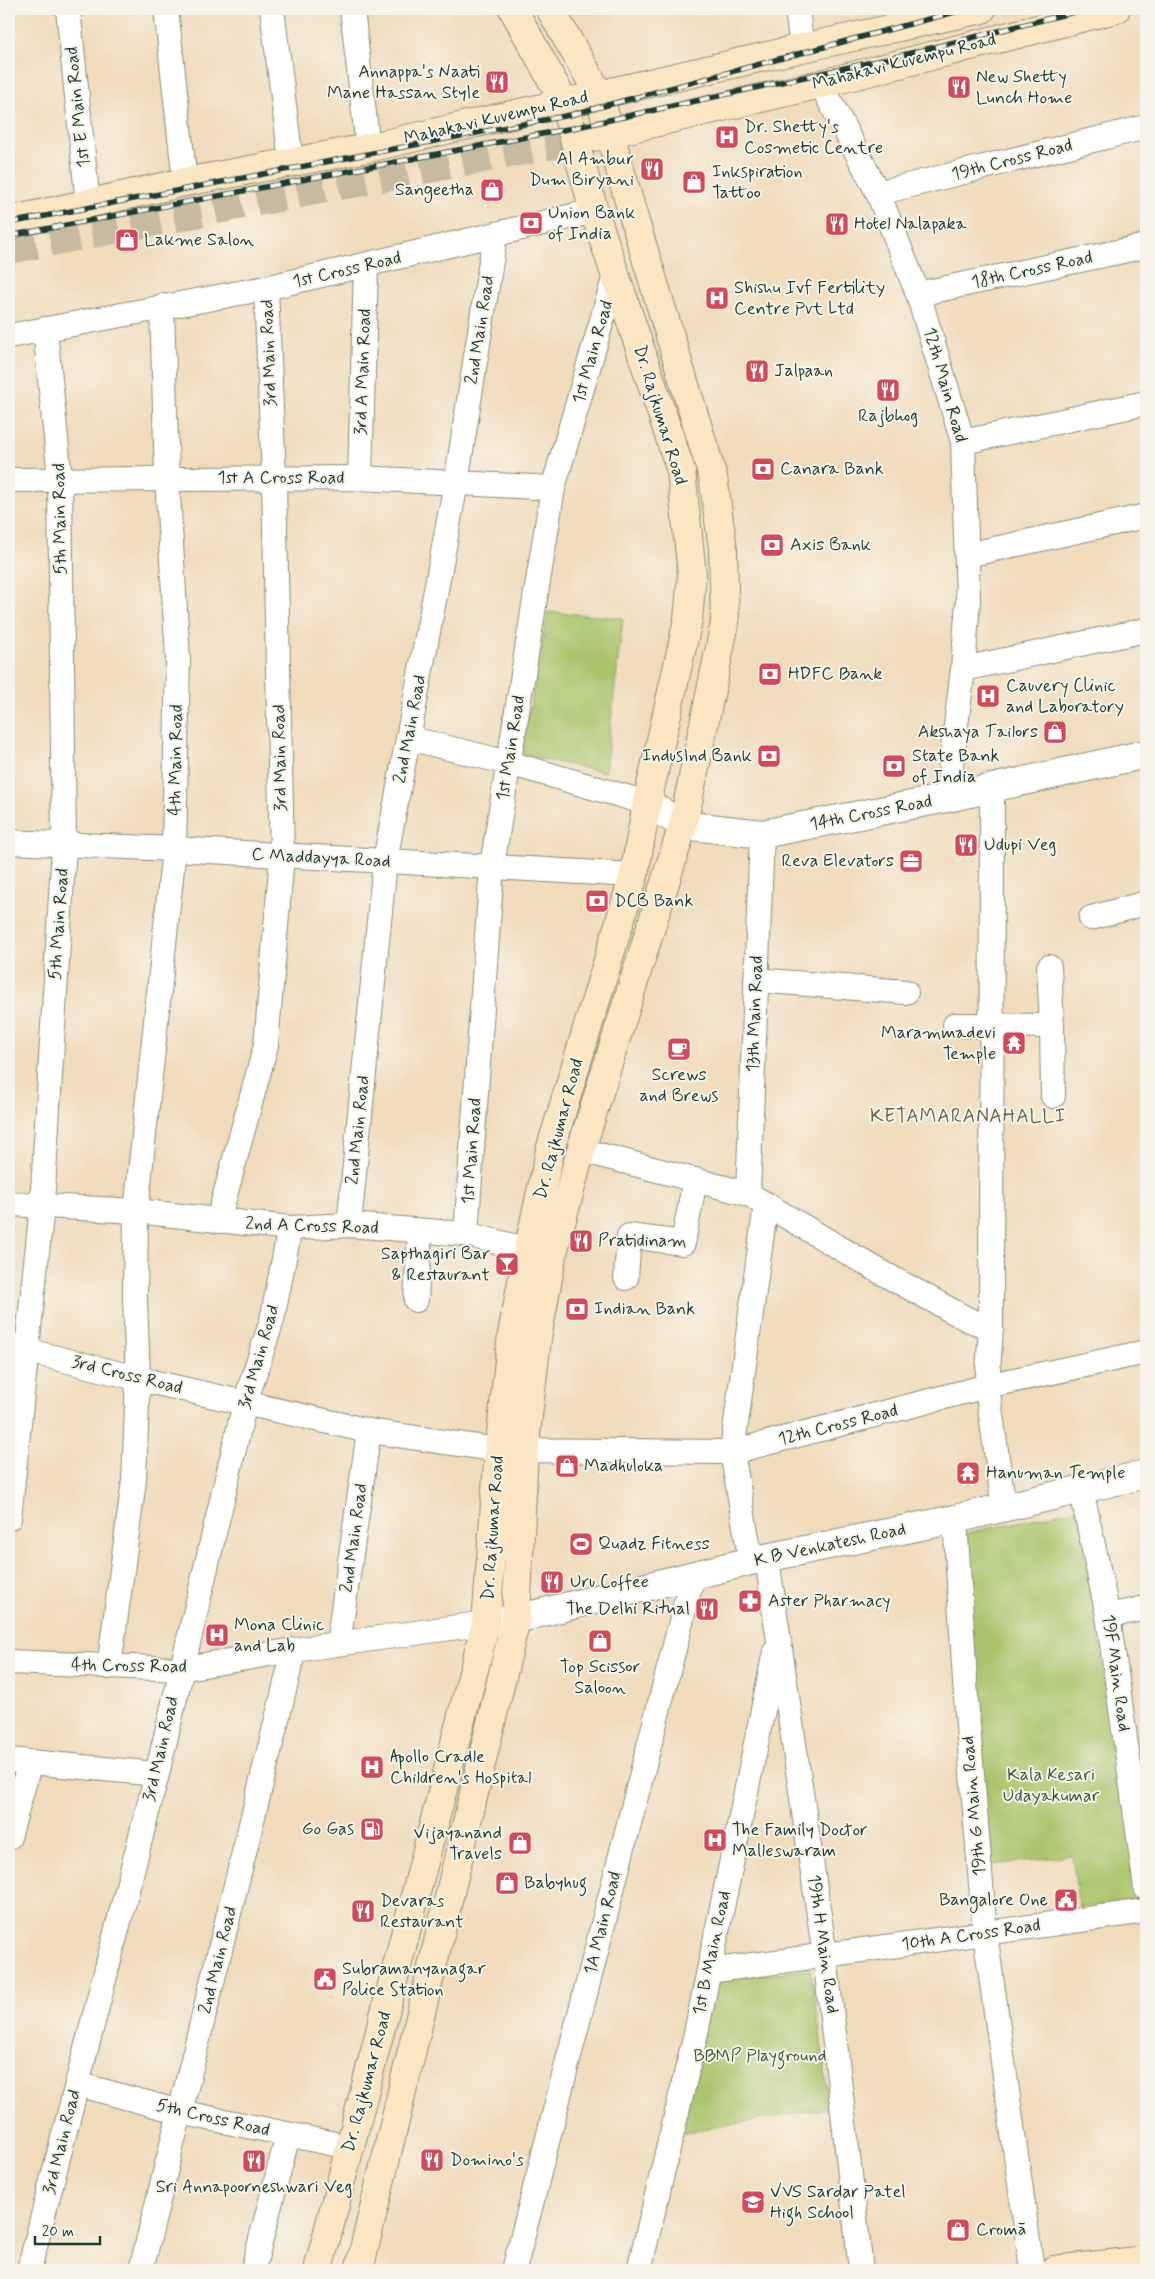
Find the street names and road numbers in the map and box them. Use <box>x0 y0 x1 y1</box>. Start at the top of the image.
street label: Mahakavi Kuvempu Road <box>810 28 998 96</box>
street label: 1st E Main Road <box>60 45 96 169</box>
street label: Mahakavi Kuvempu Road <box>401 85 591 151</box>
street label: 19th Cross Road <box>949 133 1075 187</box>
street label: 18th Cross Road <box>969 245 1095 295</box>
street label: 1st Cross Road <box>290 246 404 294</box>
street label: 2nd Main Road <box>460 274 500 386</box>
street label: 1st Main Road <box>567 298 619 406</box>
street label: 3rd Main Road <box>255 299 283 407</box>
street label: 3rd A Main Road <box>349 308 377 436</box>
street label: 12th Main Road <box>917 325 973 445</box>
street label: Dr. Rajkumar Road <box>627 342 693 488</box>
street label: 5th Main Road <box>47 463 73 575</box>
street label: 1st A Cross Road <box>217 466 345 490</box>
street label: 2nd Main Road <box>388 673 432 785</box>
street label: 1st Main Road <box>491 694 531 802</box>
street label: 4th Main Road <box>163 704 189 816</box>
street label: 3rd Main Road <box>267 704 293 812</box>
street label: 14th Cross Road <box>808 789 934 837</box>
street label: C Maddayya Road <box>251 842 391 874</box>
street label: 5th Main Road <box>43 867 75 981</box>
street label: 13th Main Road <box>741 955 769 1073</box>
street label: Dr. Rajkumar Road <box>529 1056 589 1202</box>
street label: 2nd Main Road <box>340 1074 376 1186</box>
street label: 1st Main Road <box>456 1097 488 1205</box>
street label: 2nd A Cross Road <box>245 1212 379 1240</box>
street label: 3rd Main Road <box>233 1302 285 1412</box>
street label: 3rd Cross Road <box>69 1350 185 1400</box>
street label: 12th Cross Road <box>776 1399 900 1451</box>
street label: Dr. Rajkumar Road <box>476 1455 510 1601</box>
street label: 2nd Main Road <box>334 1482 374 1594</box>
street label: K B Venkatesh Road <box>752 1517 908 1573</box>
street label: 19F Main Road <box>1096 1613 1136 1733</box>
street label: 4th Cross Road <box>71 1653 187 1679</box>
street label: 3rd Main Road <box>137 1694 185 1804</box>
street label: 19th G Main Road <box>956 1735 992 1877</box>
street label: 1A Main Road <box>579 1869 627 1977</box>
street label: 19th H Main Road <box>801 1873 845 2015</box>
street label: 1st B Main Road <box>687 1889 737 2017</box>
street label: 2nd Main Road <box>193 1904 243 2016</box>
street label: 10th A Cross Road <box>900 1913 1042 1957</box>
street label: Dr. Rajkumar Road <box>337 2009 397 2155</box>
street label: 3rd Main Road <box>37 2087 87 2197</box>
street label: 5th Cross Road <box>154 2093 272 2143</box>

